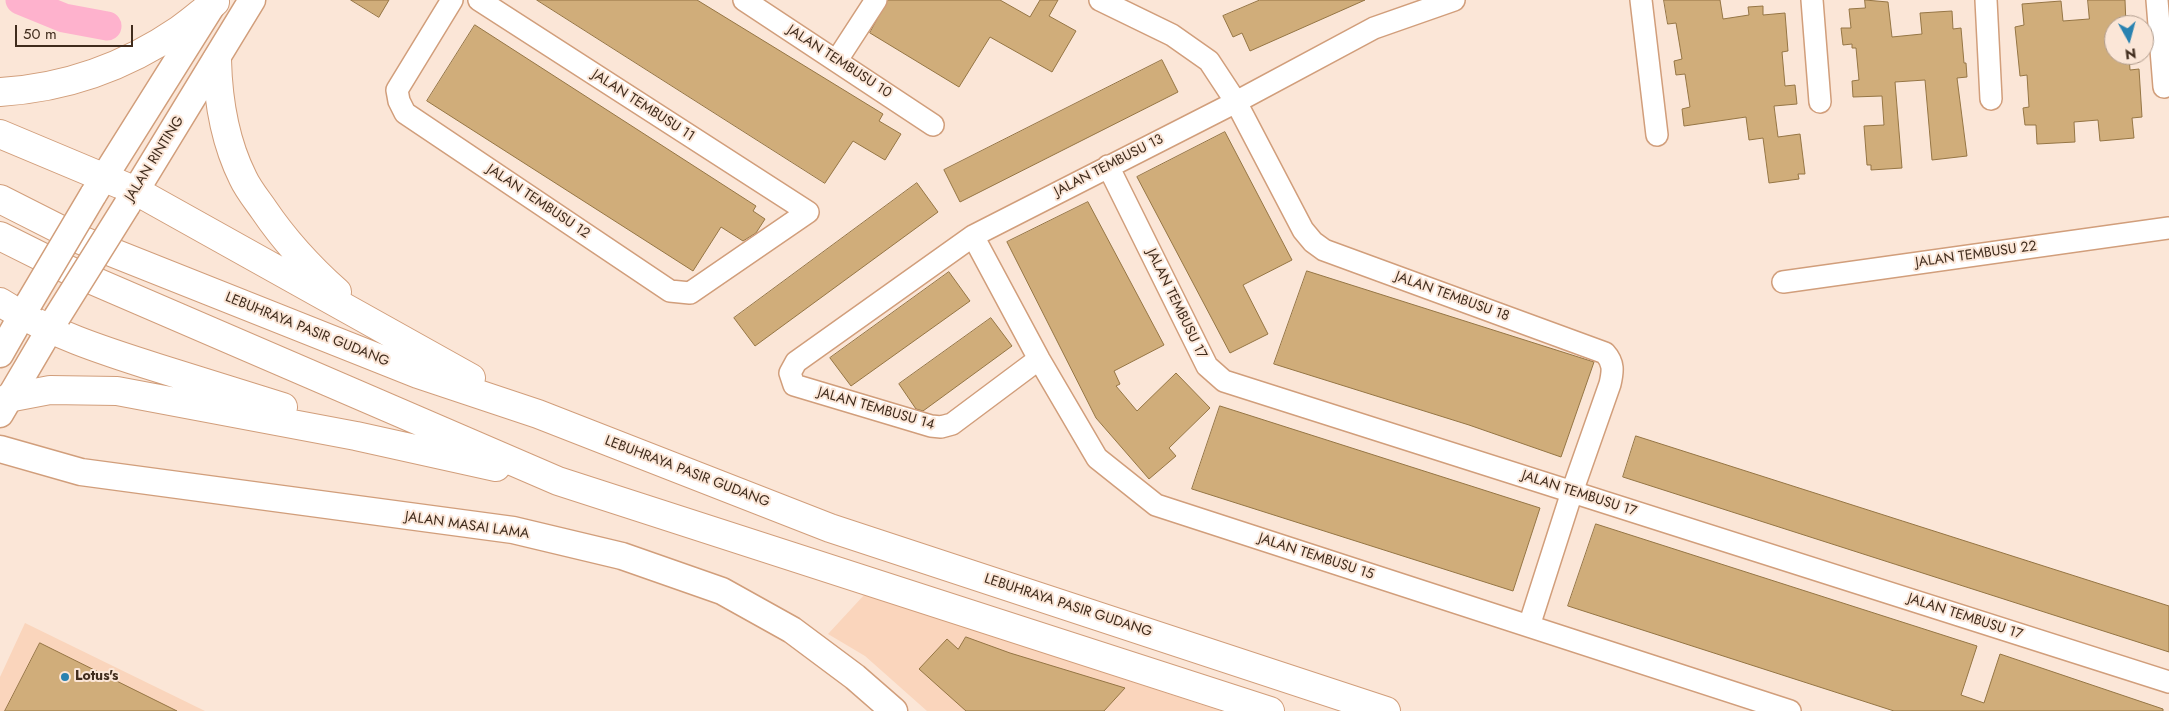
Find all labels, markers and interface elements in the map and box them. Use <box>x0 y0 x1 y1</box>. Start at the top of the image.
scale bar <box>18 15 135 47</box>
north arrow <box>2104 15 2154 65</box>
street label: JALAN TEMBUSU 10 <box>784 22 894 102</box>
text: 50 m <box>23 23 57 45</box>
text: N <box>2124 43 2137 64</box>
street label: JALAN TEMBUSU 11 <box>589 67 697 145</box>
street label: JALAN RINTING <box>122 113 188 205</box>
street label: JALAN TEMBUSU 13 <box>1052 131 1166 201</box>
street label: JALAN TEMBUSU 12 <box>483 161 593 243</box>
street label: JALAN TEMBUSU 22 <box>1914 238 2038 272</box>
street label: JALAN TEMBUSU 17 <box>1142 246 1210 362</box>
street label: JALAN TEMBUSU 18 <box>1393 269 1511 325</box>
street label: LEBUHRAYA PASIR GUDANG <box>223 289 391 371</box>
street label: JALAN TEMBUSU 14 <box>816 384 936 434</box>
street label: LEBUHRAYA PASIR GUDANG <box>602 433 772 511</box>
street label: JALAN TEMBUSU 17 <box>1519 467 1639 521</box>
street label: JALAN MASAI LAMA <box>404 509 530 543</box>
street label: JALAN TEMBUSU 15 <box>1256 530 1376 584</box>
street label: LEBUHRAYA PASIR GUDANG <box>982 571 1154 641</box>
street label: JALAN TEMBUSU 17 <box>1905 590 2025 644</box>
place label: Lotus's <box>75 669 118 685</box>
marker: Lotus's <box>59 671 71 683</box>

